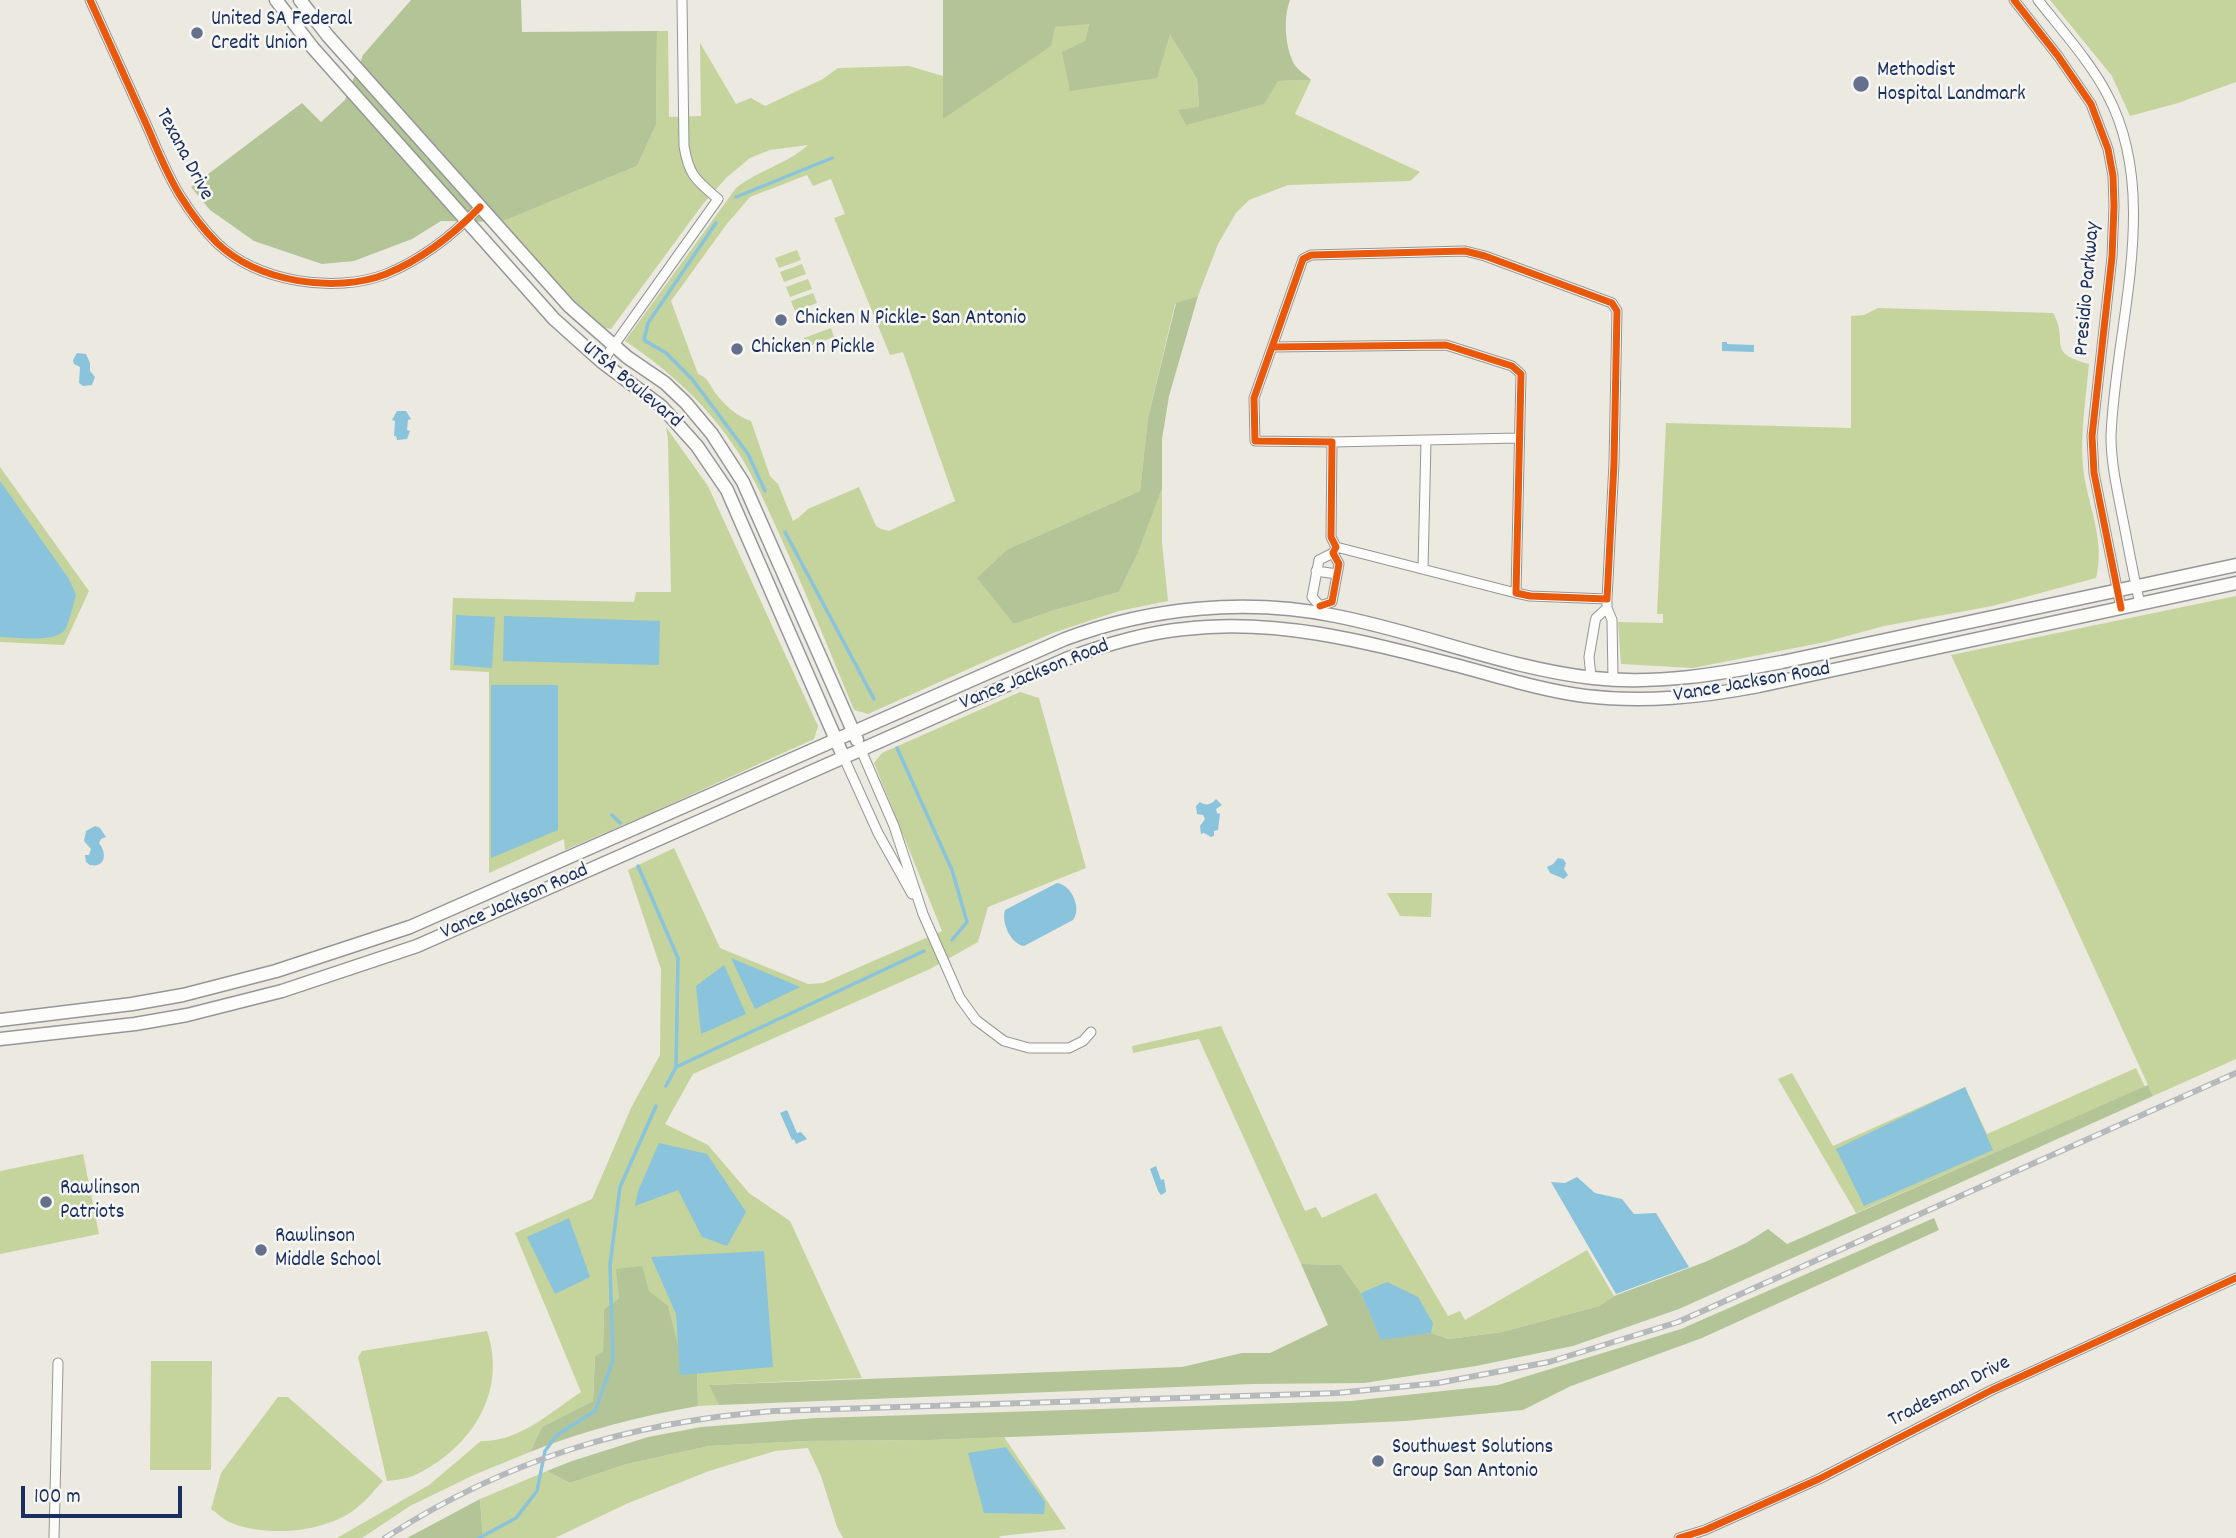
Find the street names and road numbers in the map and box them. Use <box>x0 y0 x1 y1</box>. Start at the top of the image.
street label: Texana Drive <box>148 105 218 205</box>
street label: Presidio Parkway <box>2071 221 2107 357</box>
street label: UTSA Boulevard <box>576 337 686 435</box>
street label: Vance Jackson Road <box>957 635 1113 717</box>
street label: Vance Jackson Road <box>1672 658 1832 710</box>
street label: Vance Jackson Road <box>437 859 593 947</box>
street label: Tradesman Drive <box>1885 1352 2015 1434</box>

